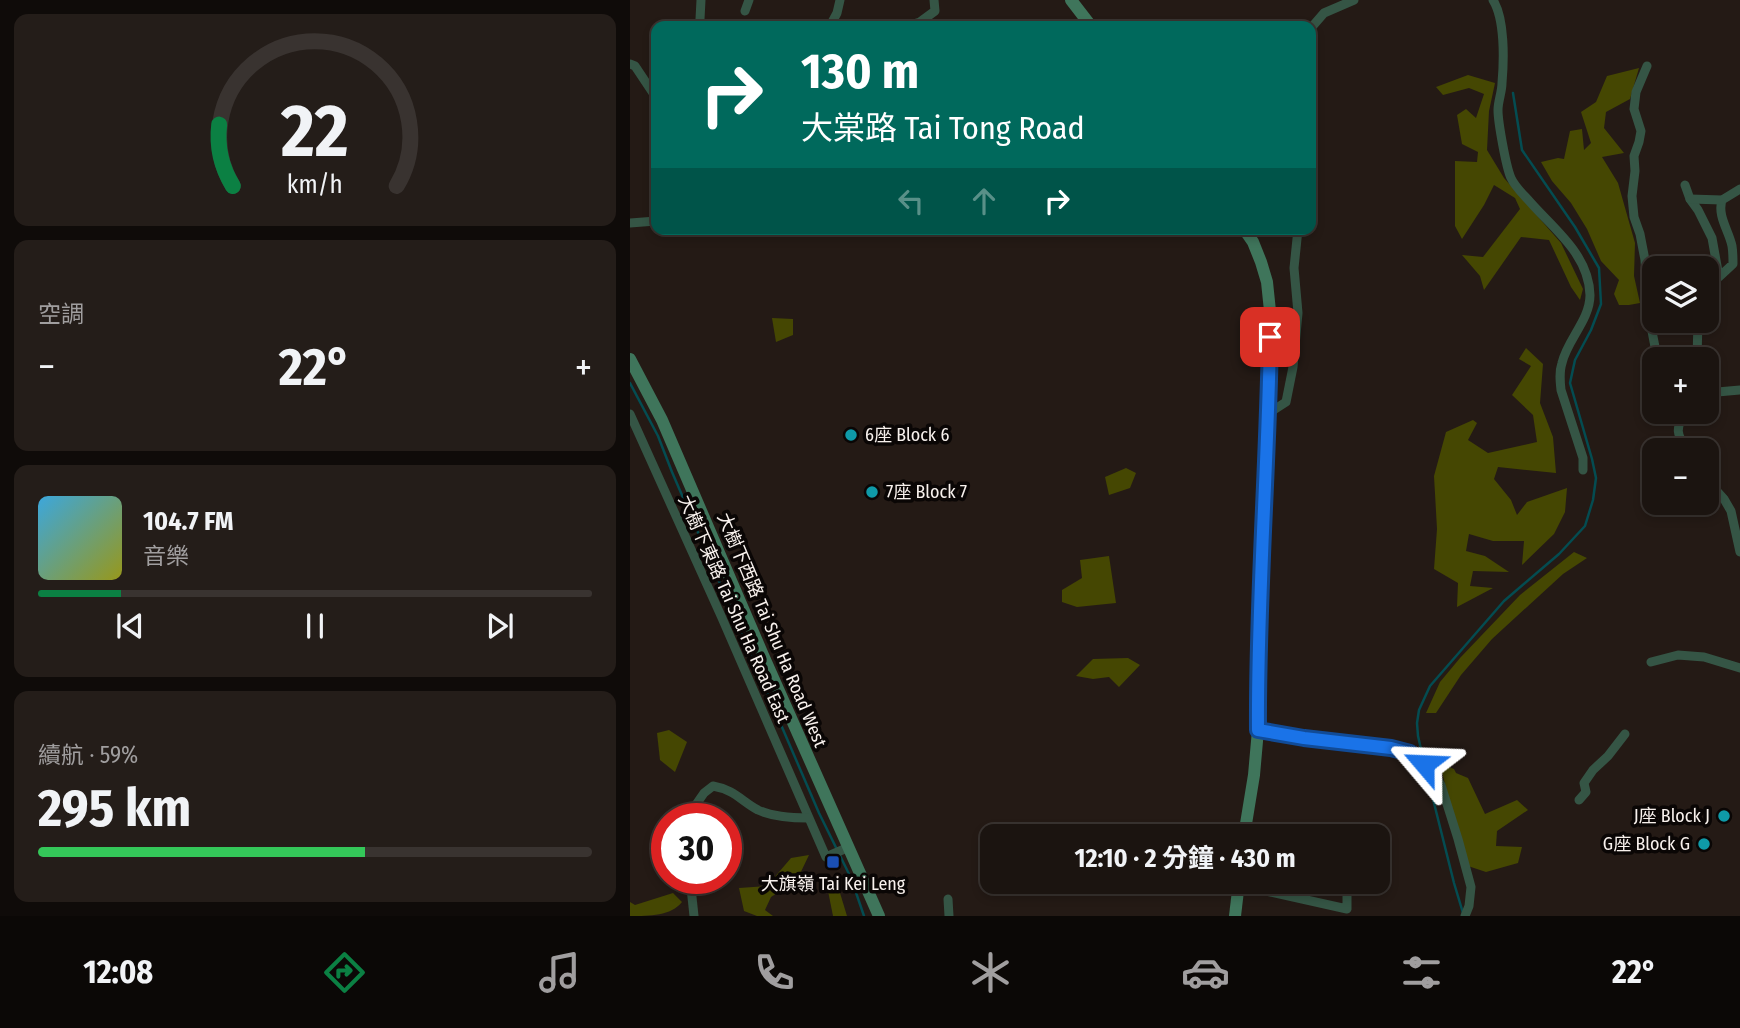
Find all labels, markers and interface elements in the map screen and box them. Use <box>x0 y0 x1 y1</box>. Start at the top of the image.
text: 130 m <box>801 42 919 101</box>
icon: right <box>686 49 777 140</box>
text: 22 <box>280 88 349 175</box>
text: 大棠路 Tai Tong Road <box>801 109 1085 147</box>
text: km/h <box>287 170 343 200</box>
icon: left <box>892 182 930 220</box>
icon: ahead <box>965 182 1003 220</box>
icon: right <box>1038 182 1076 220</box>
map controls <box>1642 256 1719 515</box>
button: layers <box>1642 256 1719 333</box>
text: 空調 <box>38 300 84 328</box>
pin <box>1240 307 1300 367</box>
icon: arrive <box>1251 318 1289 356</box>
text: 22° <box>279 336 351 399</box>
text: − <box>38 344 55 390</box>
text: + <box>575 344 592 390</box>
button: + <box>1642 347 1719 424</box>
place label: 6座 Block 6 <box>865 424 949 446</box>
marker: 6座 Block 6 <box>843 427 859 443</box>
button: − <box>1642 438 1719 515</box>
place label: 7座 Block 7 <box>886 481 967 503</box>
marker: 7座 Block 7 <box>864 484 880 500</box>
street label: 大樹下東路 Tai Shu Ha Road East <box>674 492 794 727</box>
text: 104.7 FM <box>143 506 234 537</box>
street label: 大樹下西路 Tai Shu Ha Road West <box>713 509 832 751</box>
text: 音樂 <box>143 542 189 570</box>
icon: previous <box>111 607 149 645</box>
icon: pause <box>296 607 334 645</box>
icon: next <box>481 607 519 645</box>
position arrow <box>1387 727 1461 801</box>
text: 續航 · 59% <box>38 741 138 769</box>
text: 295 km <box>38 777 191 840</box>
speed limit sign: 30 <box>651 803 742 894</box>
place label: J座 Block J <box>1634 805 1710 827</box>
marker: J座 Block J <box>1716 808 1732 824</box>
place label: G座 Block G <box>1603 833 1690 855</box>
marker: G座 Block G <box>1696 836 1712 852</box>
text: 12:10 · 2 分鐘 · 430 m <box>1074 843 1296 874</box>
marker: 大旗嶺 Tai Kei Leng <box>825 854 841 870</box>
place label: 大旗嶺 Tai Kei Leng <box>761 873 906 895</box>
icon: directions <box>320 948 369 997</box>
icon: music <box>535 948 584 997</box>
icon: phone <box>750 948 799 997</box>
icon: climate <box>966 948 1015 997</box>
icon: car <box>1181 948 1230 997</box>
icon: filters <box>1397 948 1446 997</box>
text: 12:08 <box>83 953 153 991</box>
text: 22° <box>1612 953 1657 991</box>

